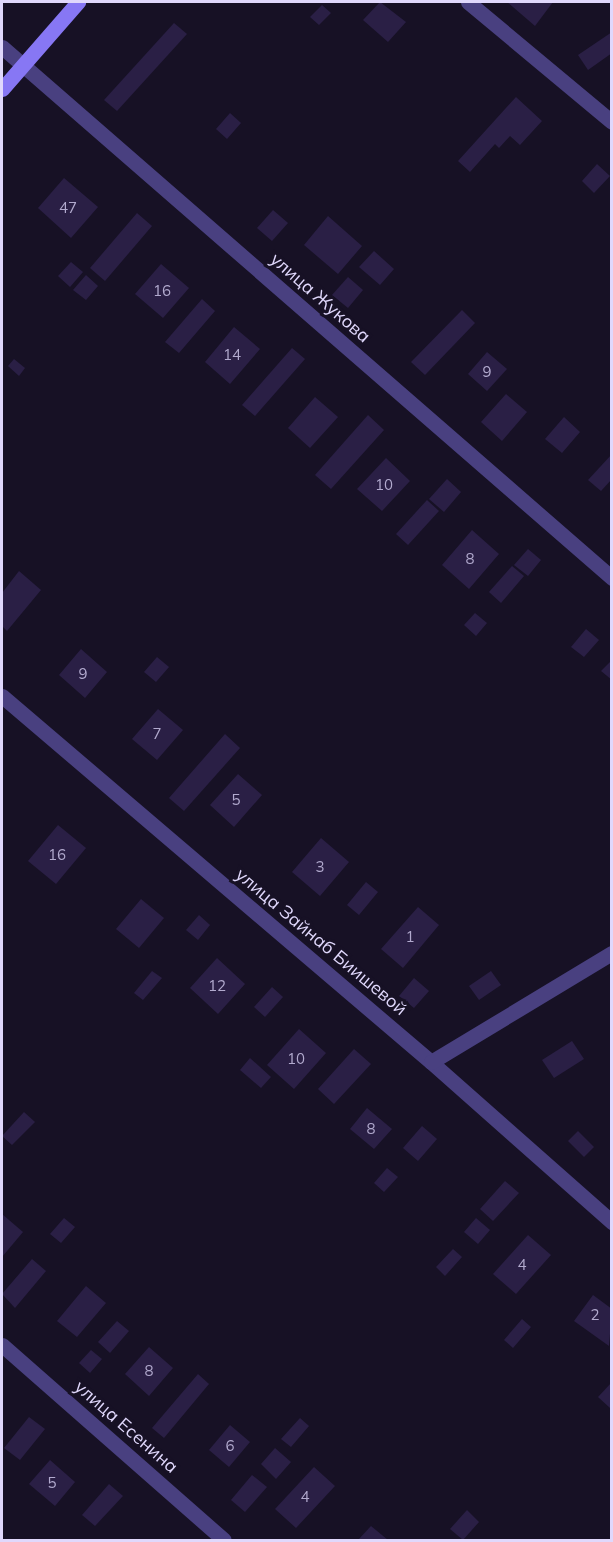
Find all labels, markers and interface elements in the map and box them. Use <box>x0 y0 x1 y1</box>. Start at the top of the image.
house number: 47 <box>59 199 77 217</box>
street label: улица Жукова <box>266 249 374 347</box>
house number: 16 <box>153 282 171 300</box>
house number: 14 <box>223 346 241 364</box>
house number: 9 <box>483 363 491 381</box>
house number: 10 <box>375 476 393 494</box>
house number: 8 <box>466 550 474 568</box>
house number: 9 <box>79 665 87 683</box>
house number: 7 <box>153 725 161 743</box>
house number: 5 <box>232 791 240 809</box>
house number: 16 <box>48 846 66 864</box>
house number: 3 <box>316 858 324 876</box>
street label: улица Зайнаб Биишевой <box>231 864 411 1020</box>
house number: 1 <box>406 928 414 946</box>
house number: 12 <box>208 977 226 995</box>
house number: 10 <box>287 1050 305 1068</box>
house number: 8 <box>367 1120 375 1138</box>
house number: 4 <box>518 1256 526 1274</box>
house number: 2 <box>591 1306 599 1324</box>
house number: 8 <box>145 1362 153 1380</box>
street label: улица Есенина <box>70 1376 182 1478</box>
house number: 6 <box>226 1437 234 1455</box>
house number: 5 <box>48 1474 56 1492</box>
house number: 4 <box>301 1488 309 1506</box>

